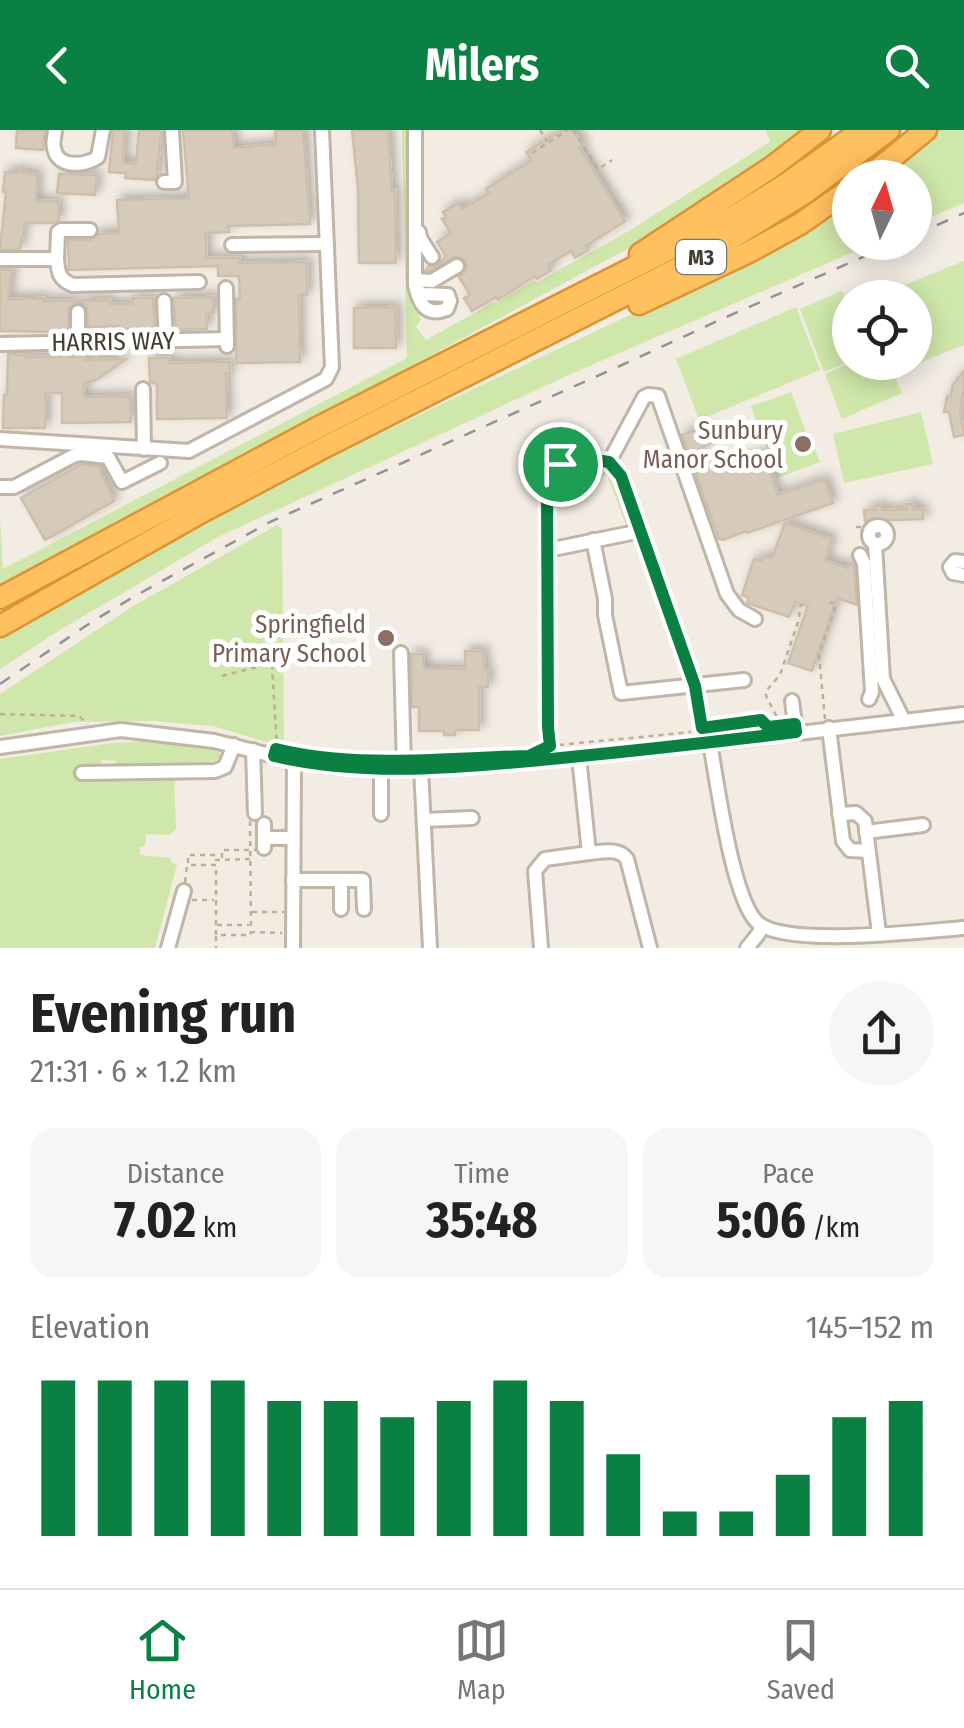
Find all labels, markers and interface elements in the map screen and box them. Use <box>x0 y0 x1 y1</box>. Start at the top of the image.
icon: back <box>30 38 85 93</box>
text: Milers <box>425 38 539 92</box>
icon: search <box>879 38 934 93</box>
north arrow <box>832 160 932 260</box>
map controls <box>832 160 932 380</box>
road number: M3 <box>676 240 726 274</box>
button: locate <box>832 280 932 380</box>
street label: HARRIS WAY <box>51 326 176 358</box>
place label: Sunbury Manor School <box>643 416 783 475</box>
pin <box>518 422 603 507</box>
marker: Sunbury Manor School <box>792 433 814 455</box>
icon: arrive <box>533 437 588 492</box>
place label: Springfield Primary School <box>212 610 366 669</box>
marker: Springfield Primary School <box>375 627 397 649</box>
text: Evening run <box>30 981 296 1047</box>
button: share <box>829 981 934 1086</box>
text: 21:31 · 6 × 1.2 km <box>30 1052 237 1090</box>
text: Distance <box>127 1157 225 1190</box>
text: Time <box>454 1157 510 1190</box>
text: Pace <box>762 1157 814 1190</box>
text: 7.02 <box>114 1190 196 1250</box>
text: 35:48 <box>426 1190 538 1250</box>
text: 5:06 <box>716 1190 806 1250</box>
text: km <box>196 1211 237 1244</box>
text: /km <box>806 1211 860 1244</box>
text: Elevation <box>30 1308 150 1346</box>
text: 145–152 m <box>806 1308 934 1346</box>
tab: Home <box>129 1613 196 1706</box>
tab: Map <box>454 1613 509 1706</box>
tab: Saved <box>767 1613 835 1706</box>

